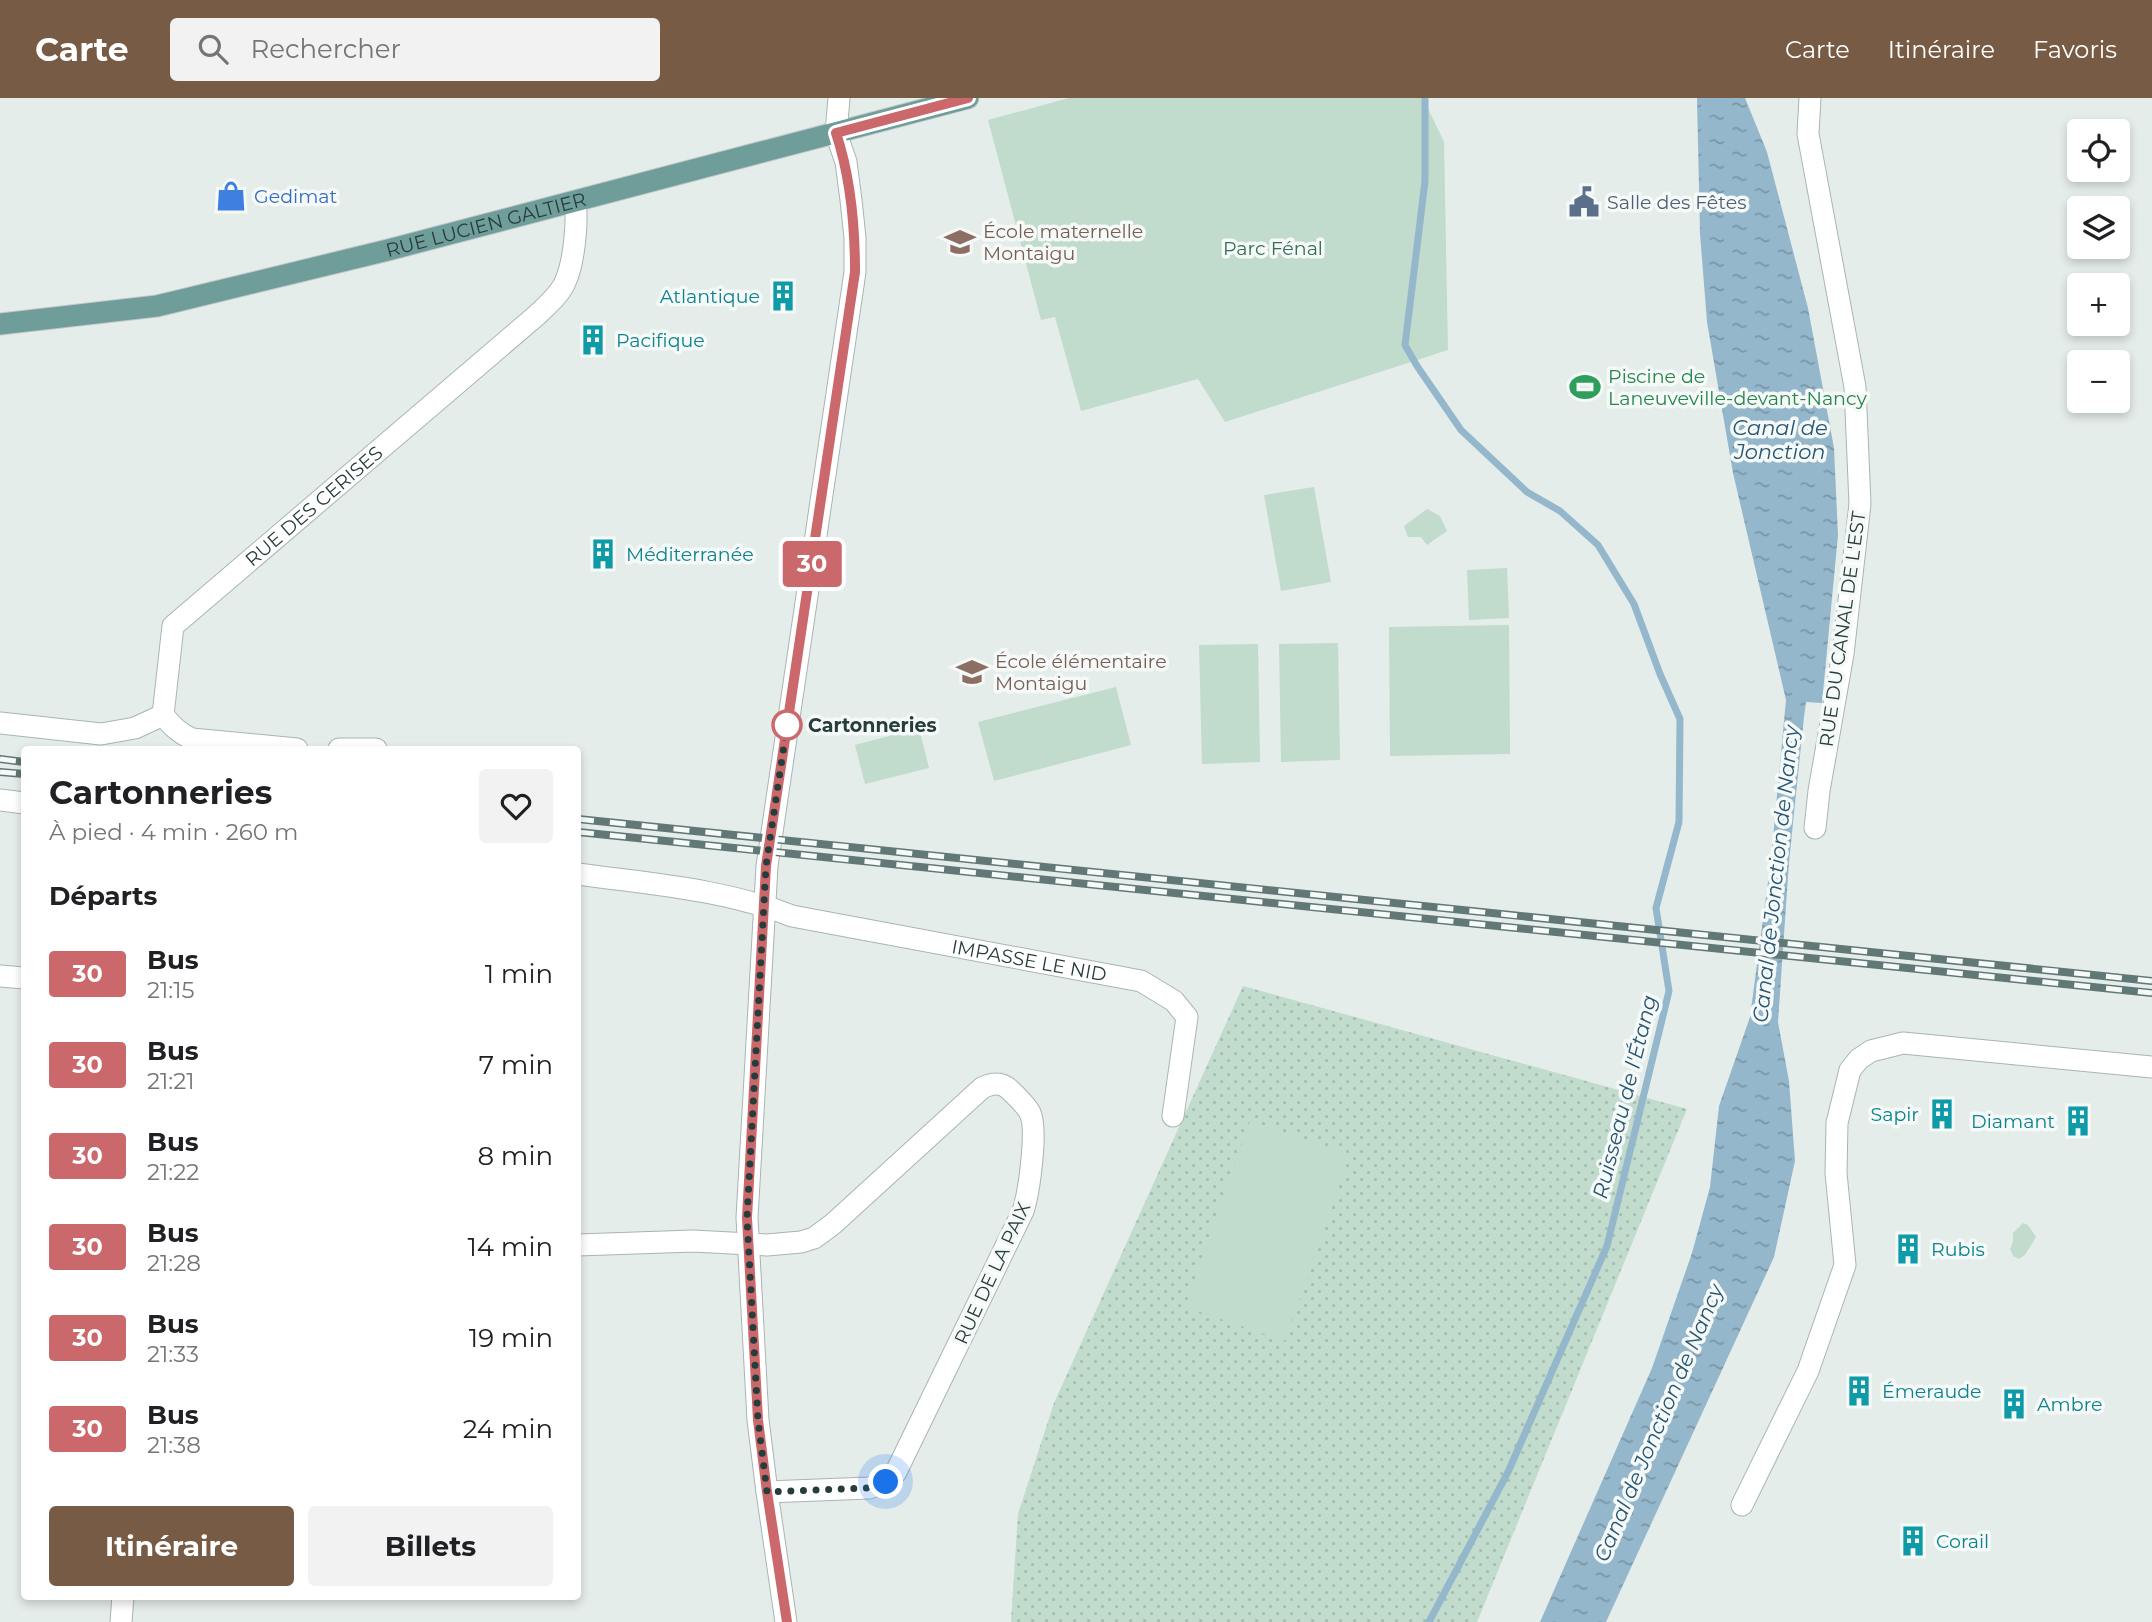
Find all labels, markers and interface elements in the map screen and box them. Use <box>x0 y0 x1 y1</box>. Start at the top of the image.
search box <box>170 18 660 81</box>
text: Carte <box>35 29 128 69</box>
icon: search <box>194 30 232 68</box>
text: Rechercher <box>250 33 401 65</box>
text: Carte <box>1785 35 1850 64</box>
text: Itinéraire <box>1888 35 1995 64</box>
text: Favoris <box>2033 35 2117 64</box>
map controls <box>2067 119 2130 413</box>
button: locate <box>2067 119 2130 182</box>
shop icon: Gedimat <box>214 179 248 213</box>
place label: Gedimat <box>254 185 338 208</box>
public building icon: Salle des Fêtes <box>1567 185 1601 219</box>
street label: RUE LUCIEN GALTIER <box>384 188 589 262</box>
place label: Salle des Fêtes <box>1607 191 1746 214</box>
button: layers <box>2067 196 2130 259</box>
place label: École maternelle Montaigu <box>983 220 1143 265</box>
school or university icon: École maternelle Montaigu <box>943 225 977 259</box>
park label: Parc Fénal <box>1223 237 1323 260</box>
button: + <box>2067 273 2130 336</box>
building icon: Atlantique <box>766 279 800 313</box>
place label: Atlantique <box>660 285 760 308</box>
building icon: Pacifique <box>576 323 610 357</box>
place label: Pacifique <box>616 329 705 352</box>
button: − <box>2067 350 2130 413</box>
place label: Piscine de Laneuveville-devant-Nancy <box>1608 365 1868 410</box>
sports icon: Piscine de Laneuveville-devant-Nancy <box>1568 370 1602 404</box>
water label: Canal de Jonction <box>1732 415 1828 464</box>
street label: RUE DES CERISES <box>241 441 387 571</box>
street label: RUE DU CANAL DE L'EST <box>1815 510 1870 748</box>
building icon: Méditerranée <box>586 537 620 571</box>
line badge: 30 <box>780 541 844 587</box>
place label: Méditerranée <box>626 543 754 566</box>
text: 30 <box>797 549 827 578</box>
place label: École élémentaire Montaigu <box>995 650 1167 695</box>
school or university icon: École élémentaire Montaigu <box>955 655 989 689</box>
marker: Cartonneries <box>772 710 802 740</box>
place label: Cartonneries <box>808 714 937 737</box>
water label: Canal de Jonction de Nancy <box>1747 723 1804 1024</box>
button: heart <box>479 769 553 843</box>
text: Cartonneries <box>49 772 272 812</box>
text: À pied · 4 min · 260 m <box>49 818 299 846</box>
text: Départs <box>49 880 157 912</box>
street label: IMPASSE LE NID <box>950 935 1109 986</box>
text: Bus <box>147 944 199 976</box>
text: 1 min <box>485 958 553 990</box>
text: 30 <box>72 959 103 988</box>
text: 21:15 <box>147 976 195 1004</box>
water label: Ruisseau de l'Étang <box>1587 992 1662 1201</box>
text: Bus <box>147 1035 199 1067</box>
text: 7 min <box>479 1049 553 1081</box>
text: 30 <box>72 1050 103 1079</box>
text: 21:21 <box>147 1067 195 1095</box>
building icon: Sapir <box>1925 1097 1959 1131</box>
place label: Sapir <box>1870 1103 1919 1126</box>
building icon: Diamant <box>2061 1104 2095 1138</box>
place label: Diamant <box>1971 1110 2055 1133</box>
text: Bus <box>147 1126 199 1158</box>
text: 8 min <box>477 1140 553 1172</box>
text: 30 <box>72 1141 103 1170</box>
text: 21:22 <box>147 1158 199 1186</box>
street label: RUE DE LA PAIX <box>950 1198 1036 1348</box>
text: Bus <box>147 1217 199 1249</box>
text: 14 min <box>467 1231 553 1263</box>
text: 30 <box>72 1232 103 1261</box>
building icon: Rubis <box>1891 1232 1925 1266</box>
place label: Rubis <box>1931 1238 1985 1261</box>
text: 21:28 <box>147 1249 201 1277</box>
water label: Canal de Jonction de Nancy <box>1589 1279 1729 1565</box>
text: Bus <box>147 1308 199 1340</box>
text: 19 min <box>469 1322 553 1354</box>
text: 30 <box>72 1323 103 1352</box>
text: 21:33 <box>147 1340 199 1368</box>
building icon: Émeraude <box>1842 1374 1876 1408</box>
place label: Émeraude <box>1882 1380 1982 1403</box>
building icon: Ambre <box>1997 1387 2031 1421</box>
place label: Ambre <box>2037 1393 2103 1416</box>
text: Bus <box>147 1399 199 1431</box>
text: 24 min <box>463 1413 553 1445</box>
text: 30 <box>72 1414 103 1443</box>
text: 21:38 <box>147 1431 201 1459</box>
your location <box>868 1464 903 1499</box>
button: Itinéraire <box>49 1506 294 1586</box>
button: Billets <box>308 1506 553 1586</box>
building icon: Corail <box>1896 1524 1930 1558</box>
place label: Corail <box>1936 1530 1989 1553</box>

